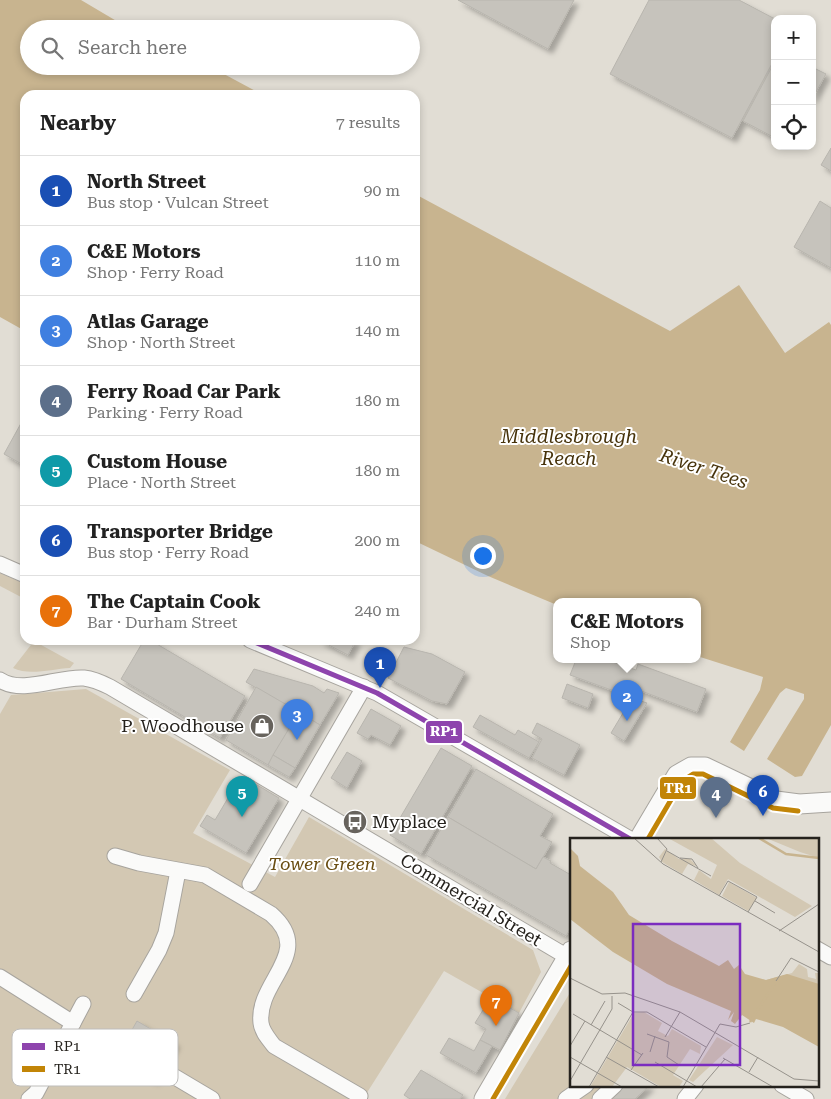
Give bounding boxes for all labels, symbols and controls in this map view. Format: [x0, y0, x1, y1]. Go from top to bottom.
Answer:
map controls [771, 15, 816, 150]
button: + [771, 15, 816, 60]
search box [20, 20, 420, 75]
icon: search [38, 34, 66, 62]
text: Search here [78, 36, 187, 59]
button: − [771, 60, 816, 105]
button: locate [771, 105, 816, 150]
text: Nearby [40, 111, 116, 135]
text: 7 results [336, 113, 400, 132]
text: North Street [87, 170, 206, 193]
text: 1 [52, 181, 60, 200]
text: 90 m [363, 181, 400, 200]
text: Bus stop · Vulcan Street [87, 193, 269, 212]
text: C&E Motors [87, 240, 201, 263]
text: 2 [52, 251, 60, 270]
text: 110 m [354, 251, 400, 270]
text: Shop · Ferry Road [87, 263, 224, 282]
text: Atlas Garage [87, 310, 209, 333]
text: 3 [52, 321, 60, 340]
text: 140 m [354, 321, 400, 340]
text: Shop · North Street [87, 333, 235, 352]
text: Ferry Road Car Park [87, 380, 281, 403]
text: 4 [52, 391, 60, 410]
text: 180 m [354, 391, 400, 410]
text: Parking · Ferry Road [87, 403, 243, 422]
water label: Middlesbrough Reach [500, 425, 637, 470]
water label: River Tees [656, 443, 751, 494]
text: Custom House [87, 450, 227, 473]
text: 5 [52, 461, 60, 480]
text: 180 m [354, 461, 400, 480]
text: Place · North Street [87, 473, 236, 492]
text: Transporter Bridge [87, 520, 273, 543]
text: 6 [52, 531, 60, 550]
text: 200 m [354, 531, 400, 550]
text: Bus stop · Ferry Road [87, 543, 249, 562]
your location [470, 543, 496, 569]
text: The Captain Cook [87, 590, 261, 613]
popup [553, 598, 701, 663]
text: 7 [52, 601, 60, 620]
text: 240 m [354, 601, 400, 620]
text: C&E Motors [570, 610, 684, 633]
text: Bar · Durham Street [87, 613, 237, 632]
text: Shop [570, 633, 611, 652]
pin: 1 [364, 647, 396, 688]
pin: 2 [611, 680, 643, 721]
pin: 3 [281, 699, 313, 740]
shop icon: P. Woodhouse [249, 713, 275, 739]
place label: P. Woodhouse [121, 715, 244, 736]
line badge: RP1 [425, 720, 463, 744]
text: RP1 [430, 723, 458, 739]
pin: 6 [747, 775, 779, 816]
pin: 5 [226, 776, 258, 817]
line badge: TR1 [659, 776, 697, 800]
pin: 4 [700, 777, 732, 818]
text: TR1 [664, 780, 692, 796]
bus stop icon: Myplace [342, 809, 368, 835]
place label: Myplace [372, 811, 447, 832]
inset map [570, 838, 818, 1086]
street label: Commercial Street [397, 849, 546, 950]
park label: Tower Green [268, 853, 376, 874]
pin: 7 [480, 985, 512, 1026]
legend [12, 1029, 178, 1086]
text: RP1 [54, 1038, 81, 1054]
text: TR1 [54, 1061, 81, 1077]

